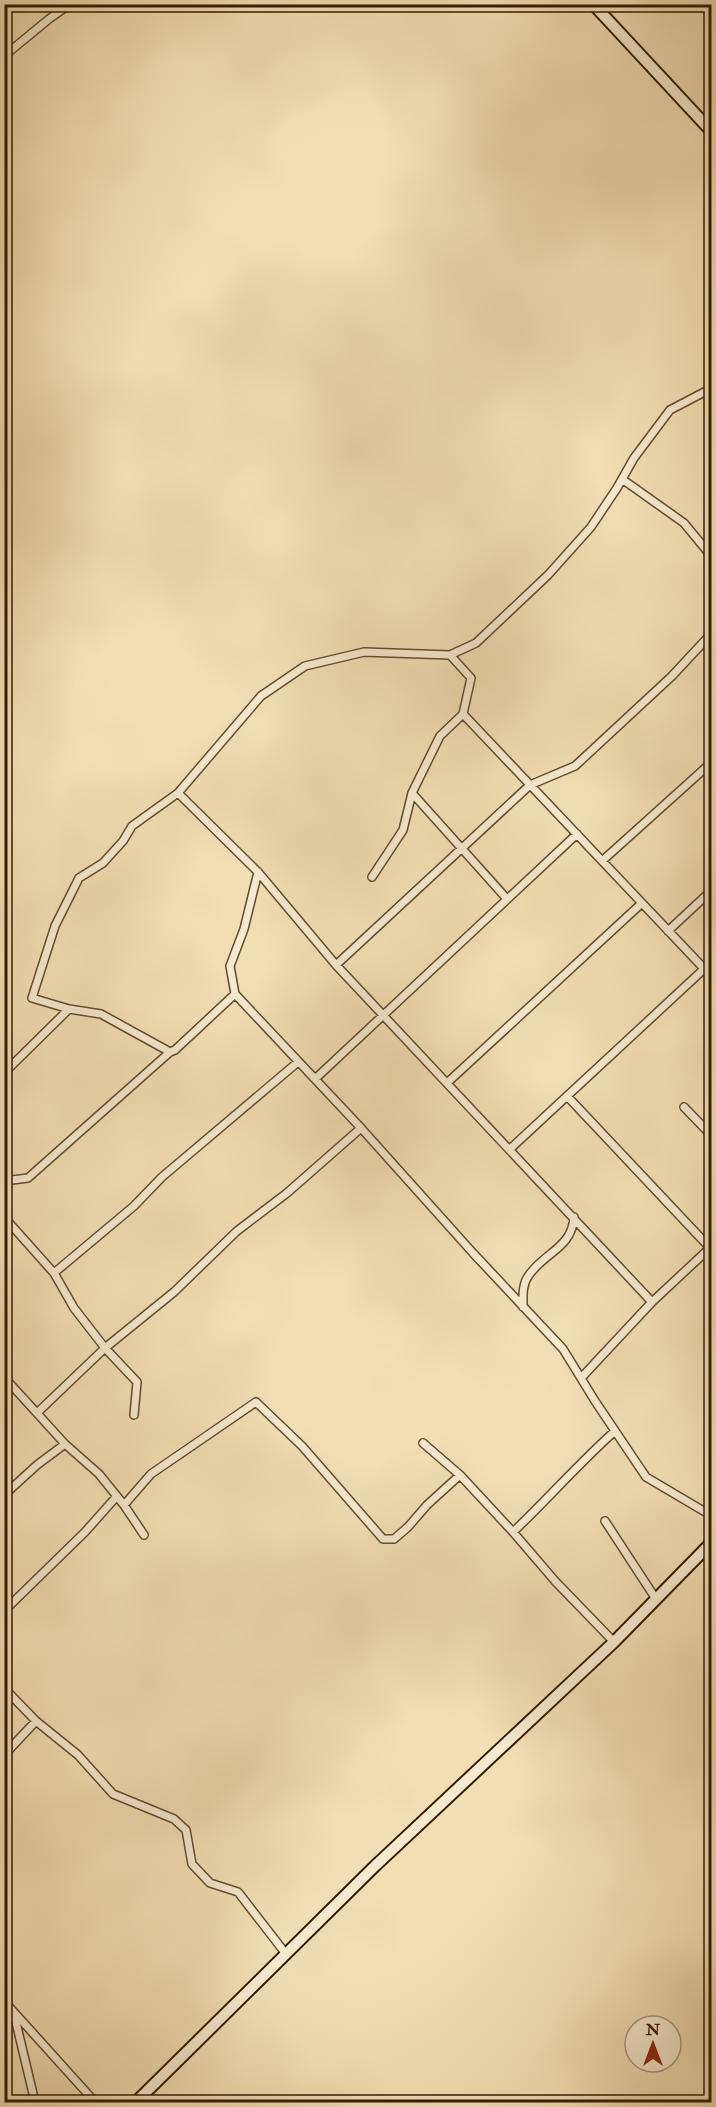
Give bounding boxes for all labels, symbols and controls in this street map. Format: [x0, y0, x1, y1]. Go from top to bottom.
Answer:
north arrow [623, 2014, 683, 2074]
text: N [645, 2020, 661, 2040]

